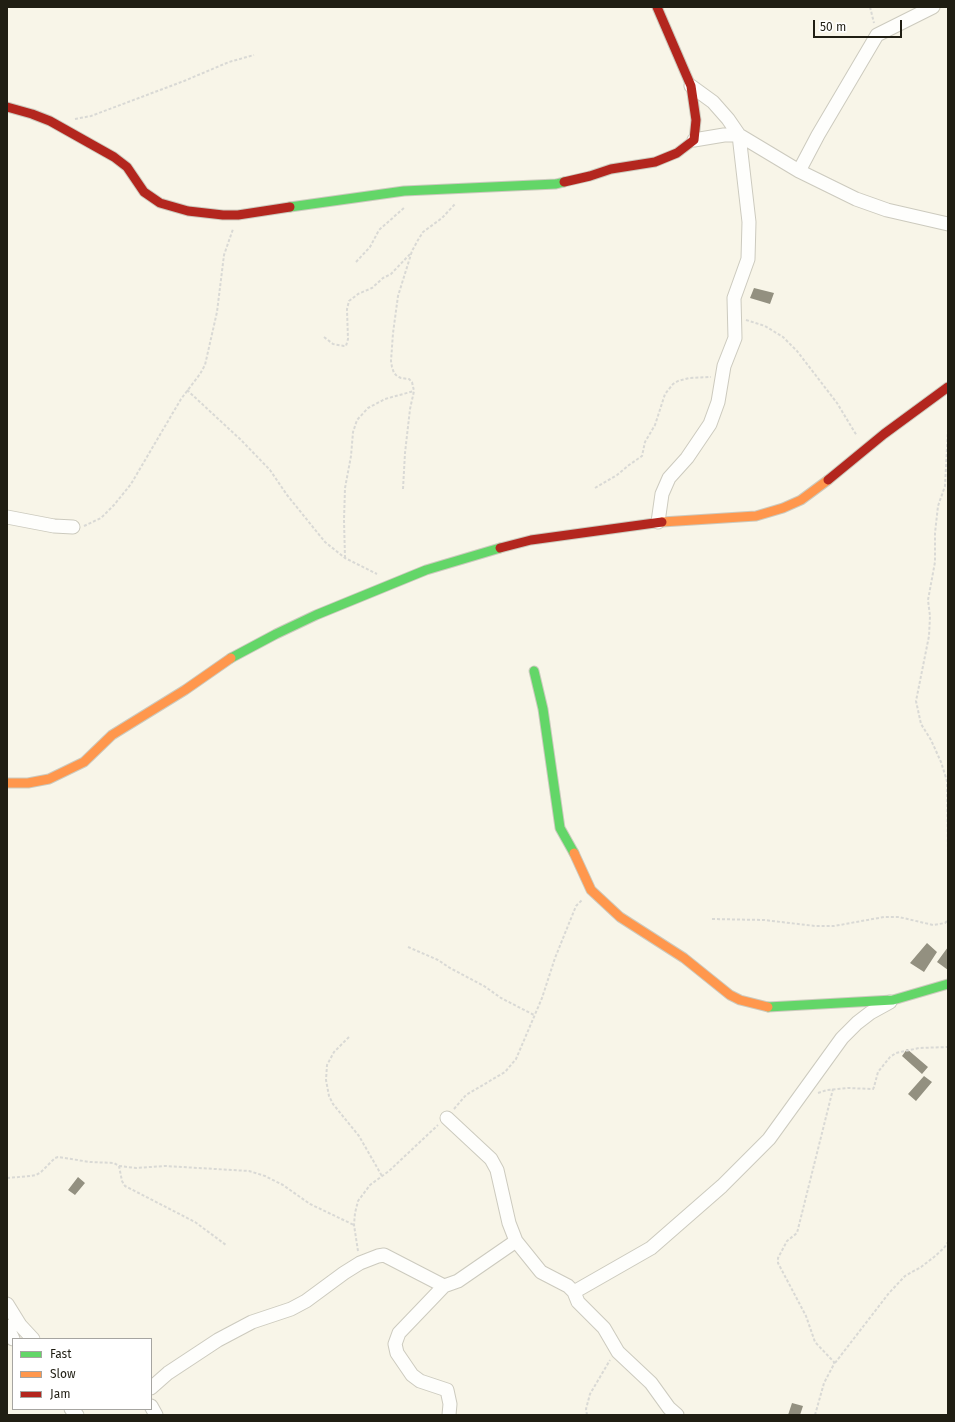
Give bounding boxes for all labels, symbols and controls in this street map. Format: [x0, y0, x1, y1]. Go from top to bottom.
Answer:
scale bar [815, 12, 904, 38]
text: 50 m [820, 20, 846, 34]
legend [12, 1338, 152, 1410]
text: Fast [50, 1347, 72, 1361]
text: Slow [50, 1367, 76, 1381]
text: Jam [50, 1387, 70, 1401]

